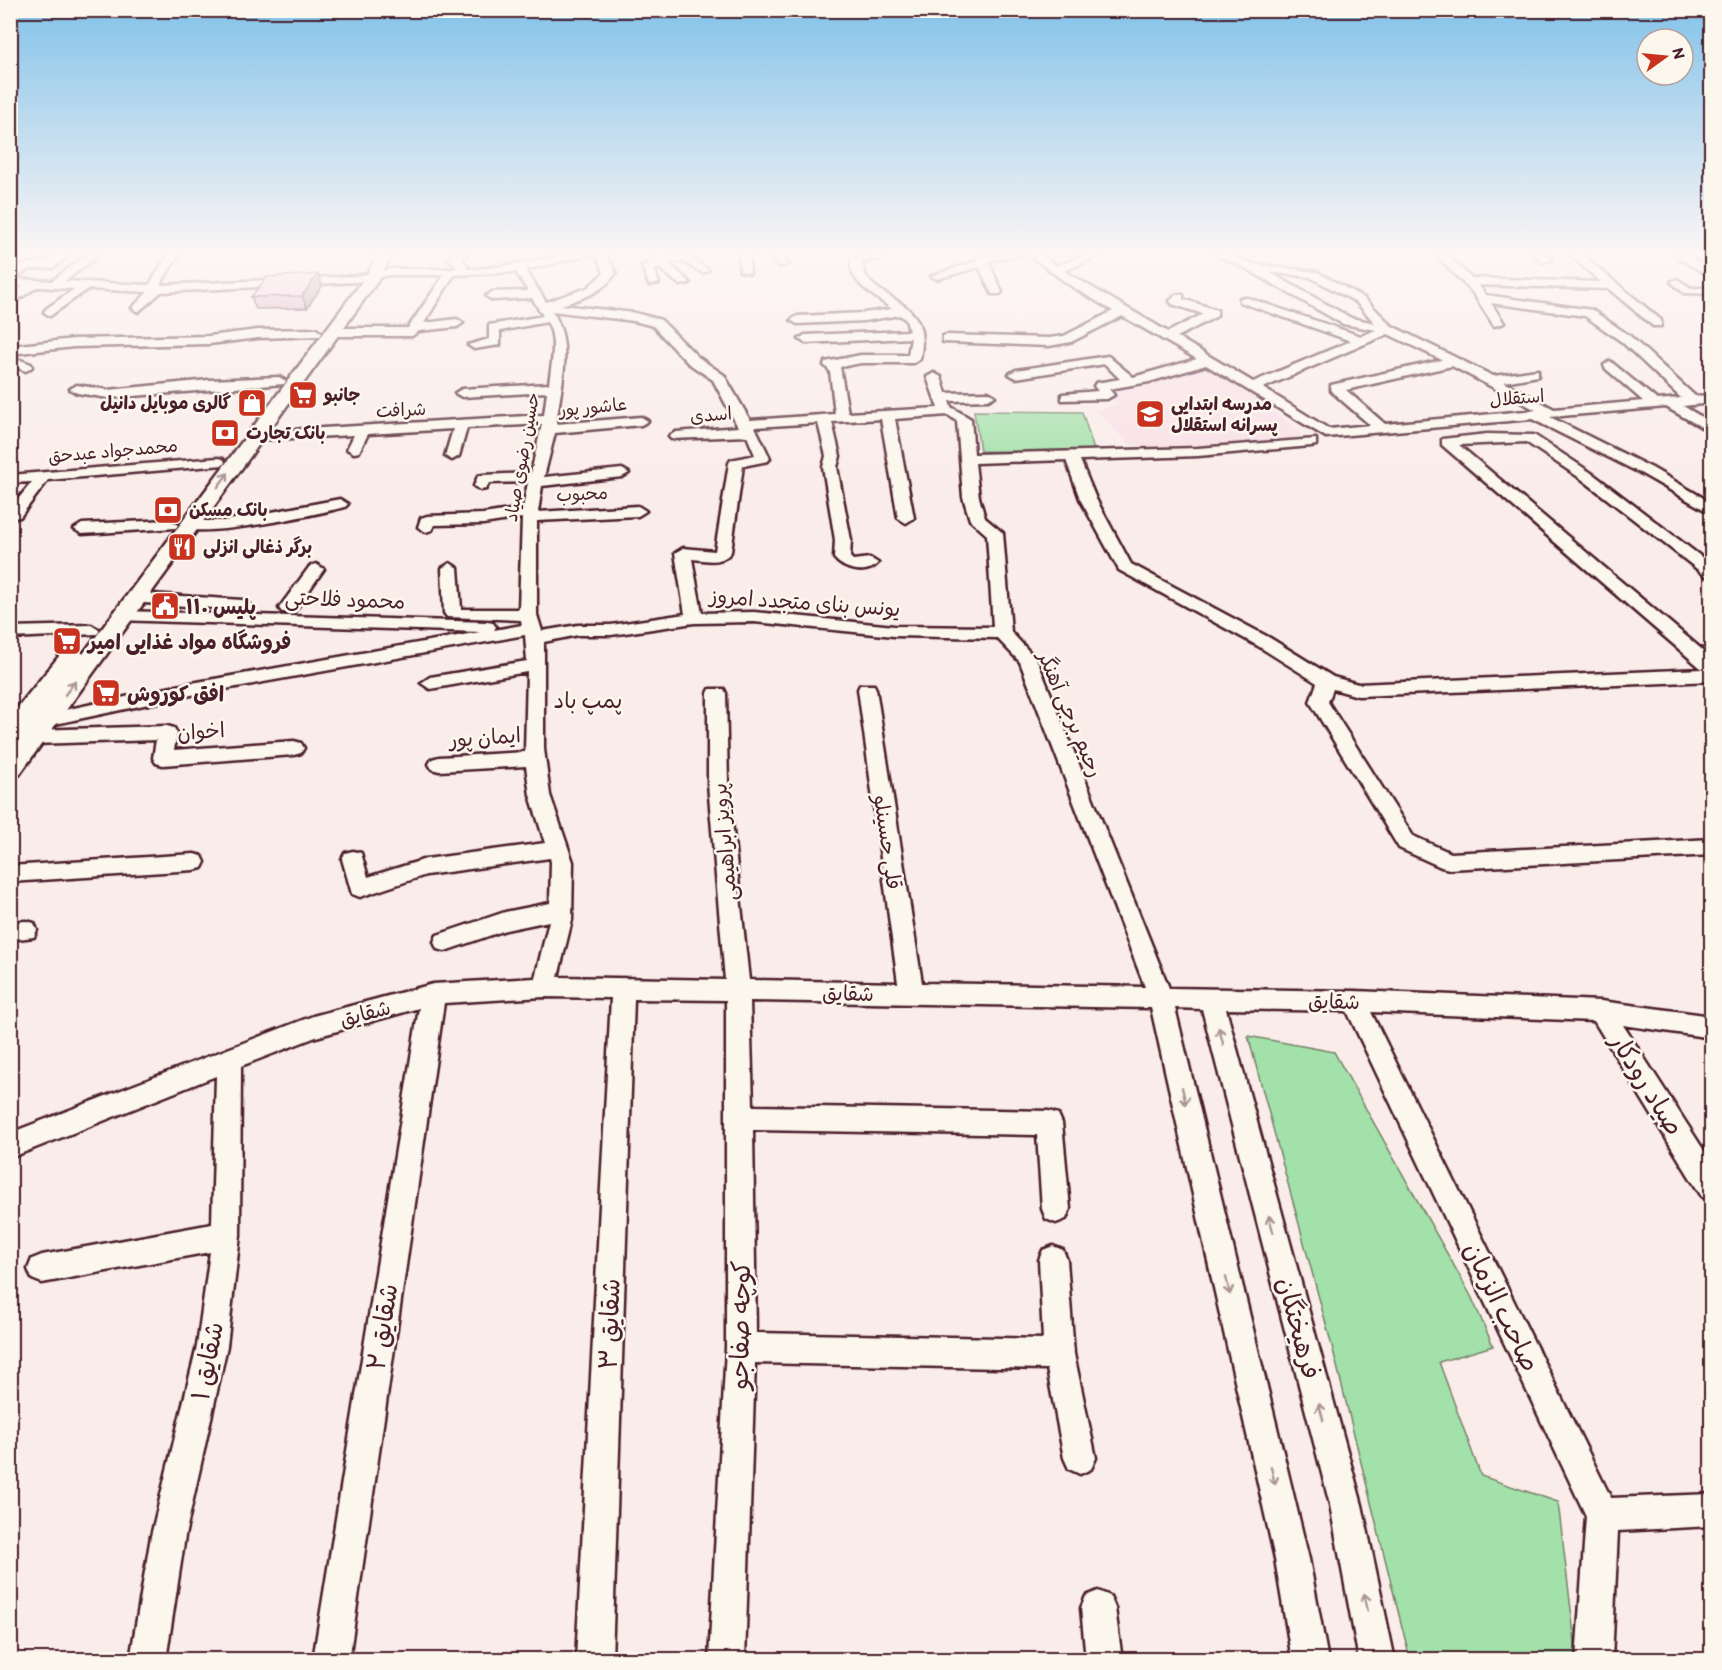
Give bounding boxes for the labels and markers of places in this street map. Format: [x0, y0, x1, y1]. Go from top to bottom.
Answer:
supermarket icon: جانبو [287, 379, 319, 411]
place label: جانبو [322, 384, 361, 406]
shop icon: گالری موبایل دانیل [236, 387, 268, 419]
place label: گالری موبایل دانیل [100, 392, 231, 414]
place label: مدرسه ابتدایی پسرانه استقلال [1171, 393, 1279, 437]
school or university icon: مدرسه ابتدایی پسرانه استقلال [1134, 398, 1166, 430]
bank icon: بانک تجارت [209, 417, 241, 449]
place label: بانک تجارت [246, 422, 326, 444]
bank icon: بانک مسکن [152, 494, 184, 526]
place label: بانک مسکن [189, 499, 268, 521]
restaurant icon: برگر ذغالی انزلی [166, 531, 198, 563]
place label: برگر ذغالی انزلی [203, 536, 312, 559]
public building icon: پلیس ۱۱۰ [149, 590, 181, 622]
place label: پلیس ۱۱۰ [186, 594, 256, 620]
supermarket icon: فروشگاه مواد غذایی امیر [51, 625, 83, 657]
place label: فروشگاه مواد غذایی امیر [86, 629, 291, 655]
supermarket icon: افق کوروش [90, 677, 122, 709]
place label: افق کوروش [127, 681, 224, 707]

